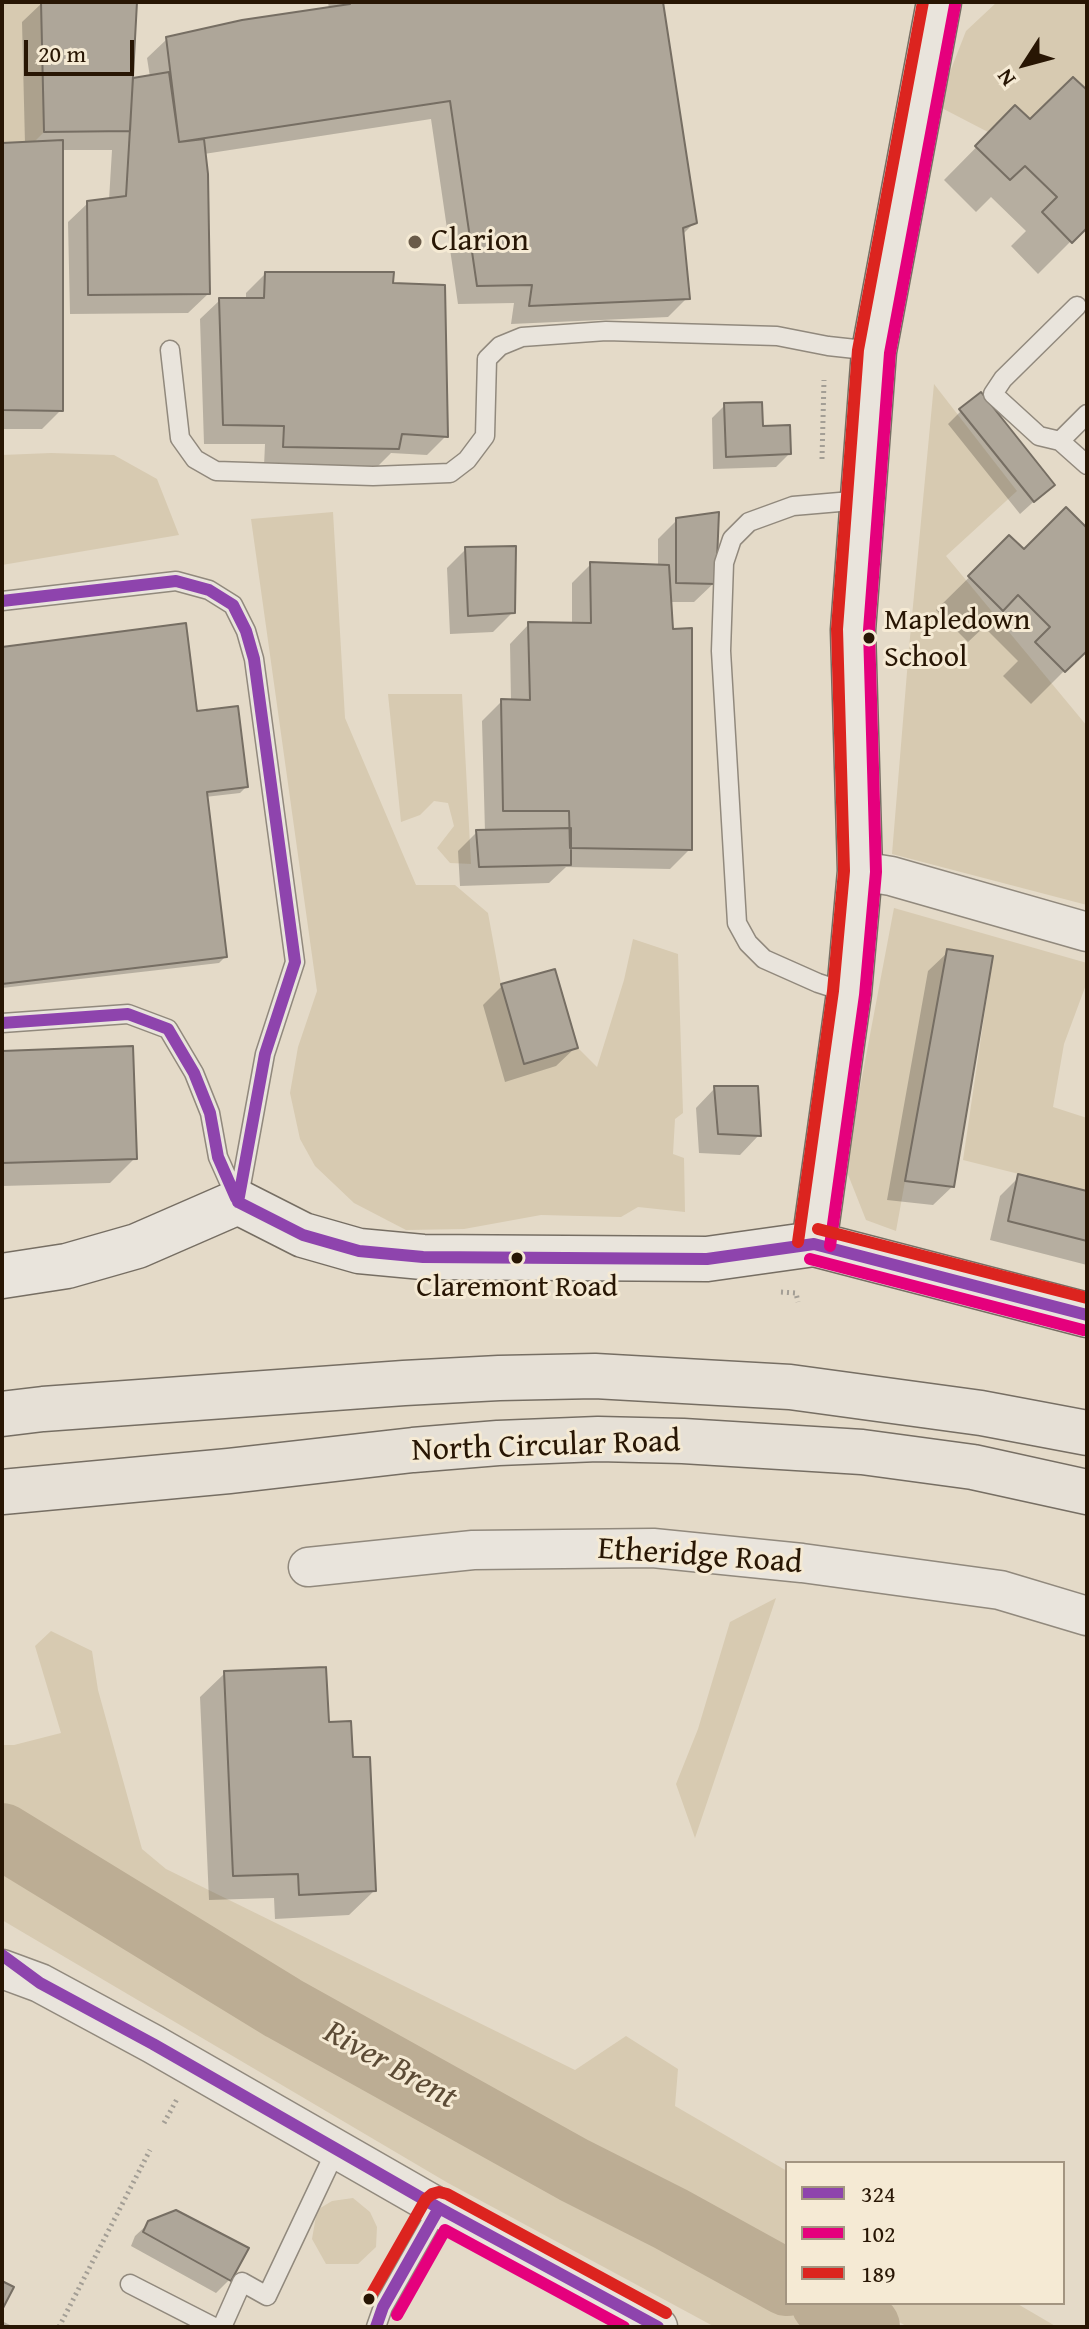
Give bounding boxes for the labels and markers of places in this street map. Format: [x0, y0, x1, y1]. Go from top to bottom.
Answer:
place label: Clarion [431, 223, 529, 261]
marker: Clarion [406, 233, 424, 251]
place label: Mapledown School [884, 603, 1030, 674]
marker: Mapledown School [861, 630, 877, 646]
marker: Claremont Road [509, 1250, 525, 1266]
place label: Claremont Road [416, 1270, 618, 1306]
unlabelled marker [361, 2291, 377, 2307]

